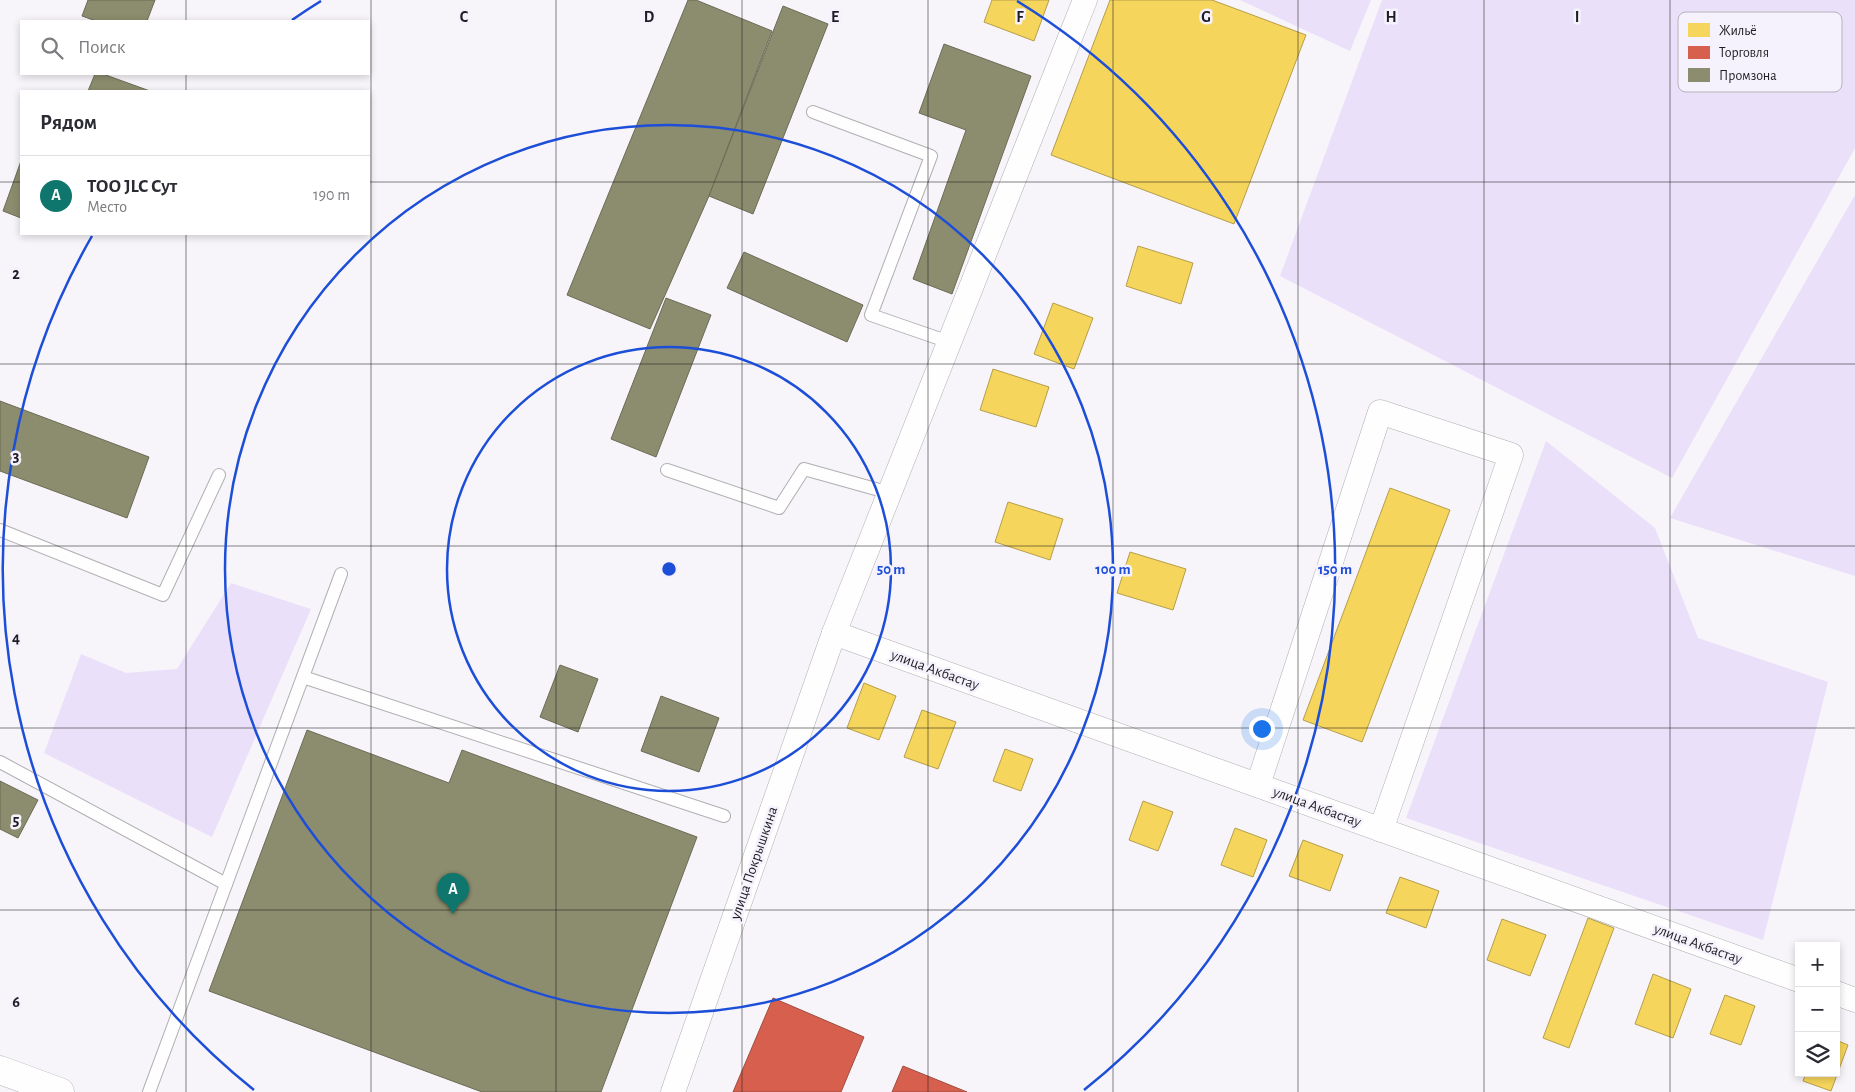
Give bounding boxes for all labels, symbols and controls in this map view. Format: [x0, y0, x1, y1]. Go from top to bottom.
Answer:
text: C [460, 9, 469, 25]
text: D [644, 9, 655, 25]
text: E [831, 9, 839, 25]
text: F [1016, 9, 1024, 25]
text: G [1201, 9, 1211, 25]
text: H [1385, 9, 1397, 25]
text: I [1575, 9, 1579, 25]
legend [1678, 12, 1842, 92]
search box [20, 20, 370, 75]
text: Жильё [1719, 24, 1757, 38]
icon: search [38, 34, 66, 62]
text: Поиск [78, 38, 125, 57]
text: Торговля [1719, 46, 1769, 60]
text: Промзона [1719, 69, 1777, 83]
text: Рядом [40, 112, 97, 133]
text: ТОО JLC Сут [87, 177, 177, 196]
text: A [51, 187, 61, 203]
text: 190 m [313, 187, 350, 203]
text: Место [87, 199, 127, 215]
text: 2 [12, 266, 20, 282]
text: 3 [13, 448, 20, 464]
centre of rings [660, 560, 678, 578]
text: 50 m [877, 562, 905, 577]
text: 100 m [1095, 562, 1131, 577]
text: 150 m [1318, 562, 1352, 577]
text: 4 [12, 630, 20, 646]
street label: улица Акбастау [888, 647, 982, 693]
your location [1249, 716, 1275, 742]
street label: улица Акбастау [1270, 784, 1364, 830]
street label: улица Покрышкина [727, 804, 780, 922]
text: 5 [13, 812, 20, 828]
pin: A [437, 873, 469, 914]
street label: улица Акбастау [1651, 921, 1745, 967]
map controls [1795, 942, 1840, 1077]
button: + [1795, 942, 1840, 987]
button: − [1795, 987, 1840, 1032]
text: 6 [12, 994, 20, 1010]
button: layers [1795, 1032, 1840, 1077]

